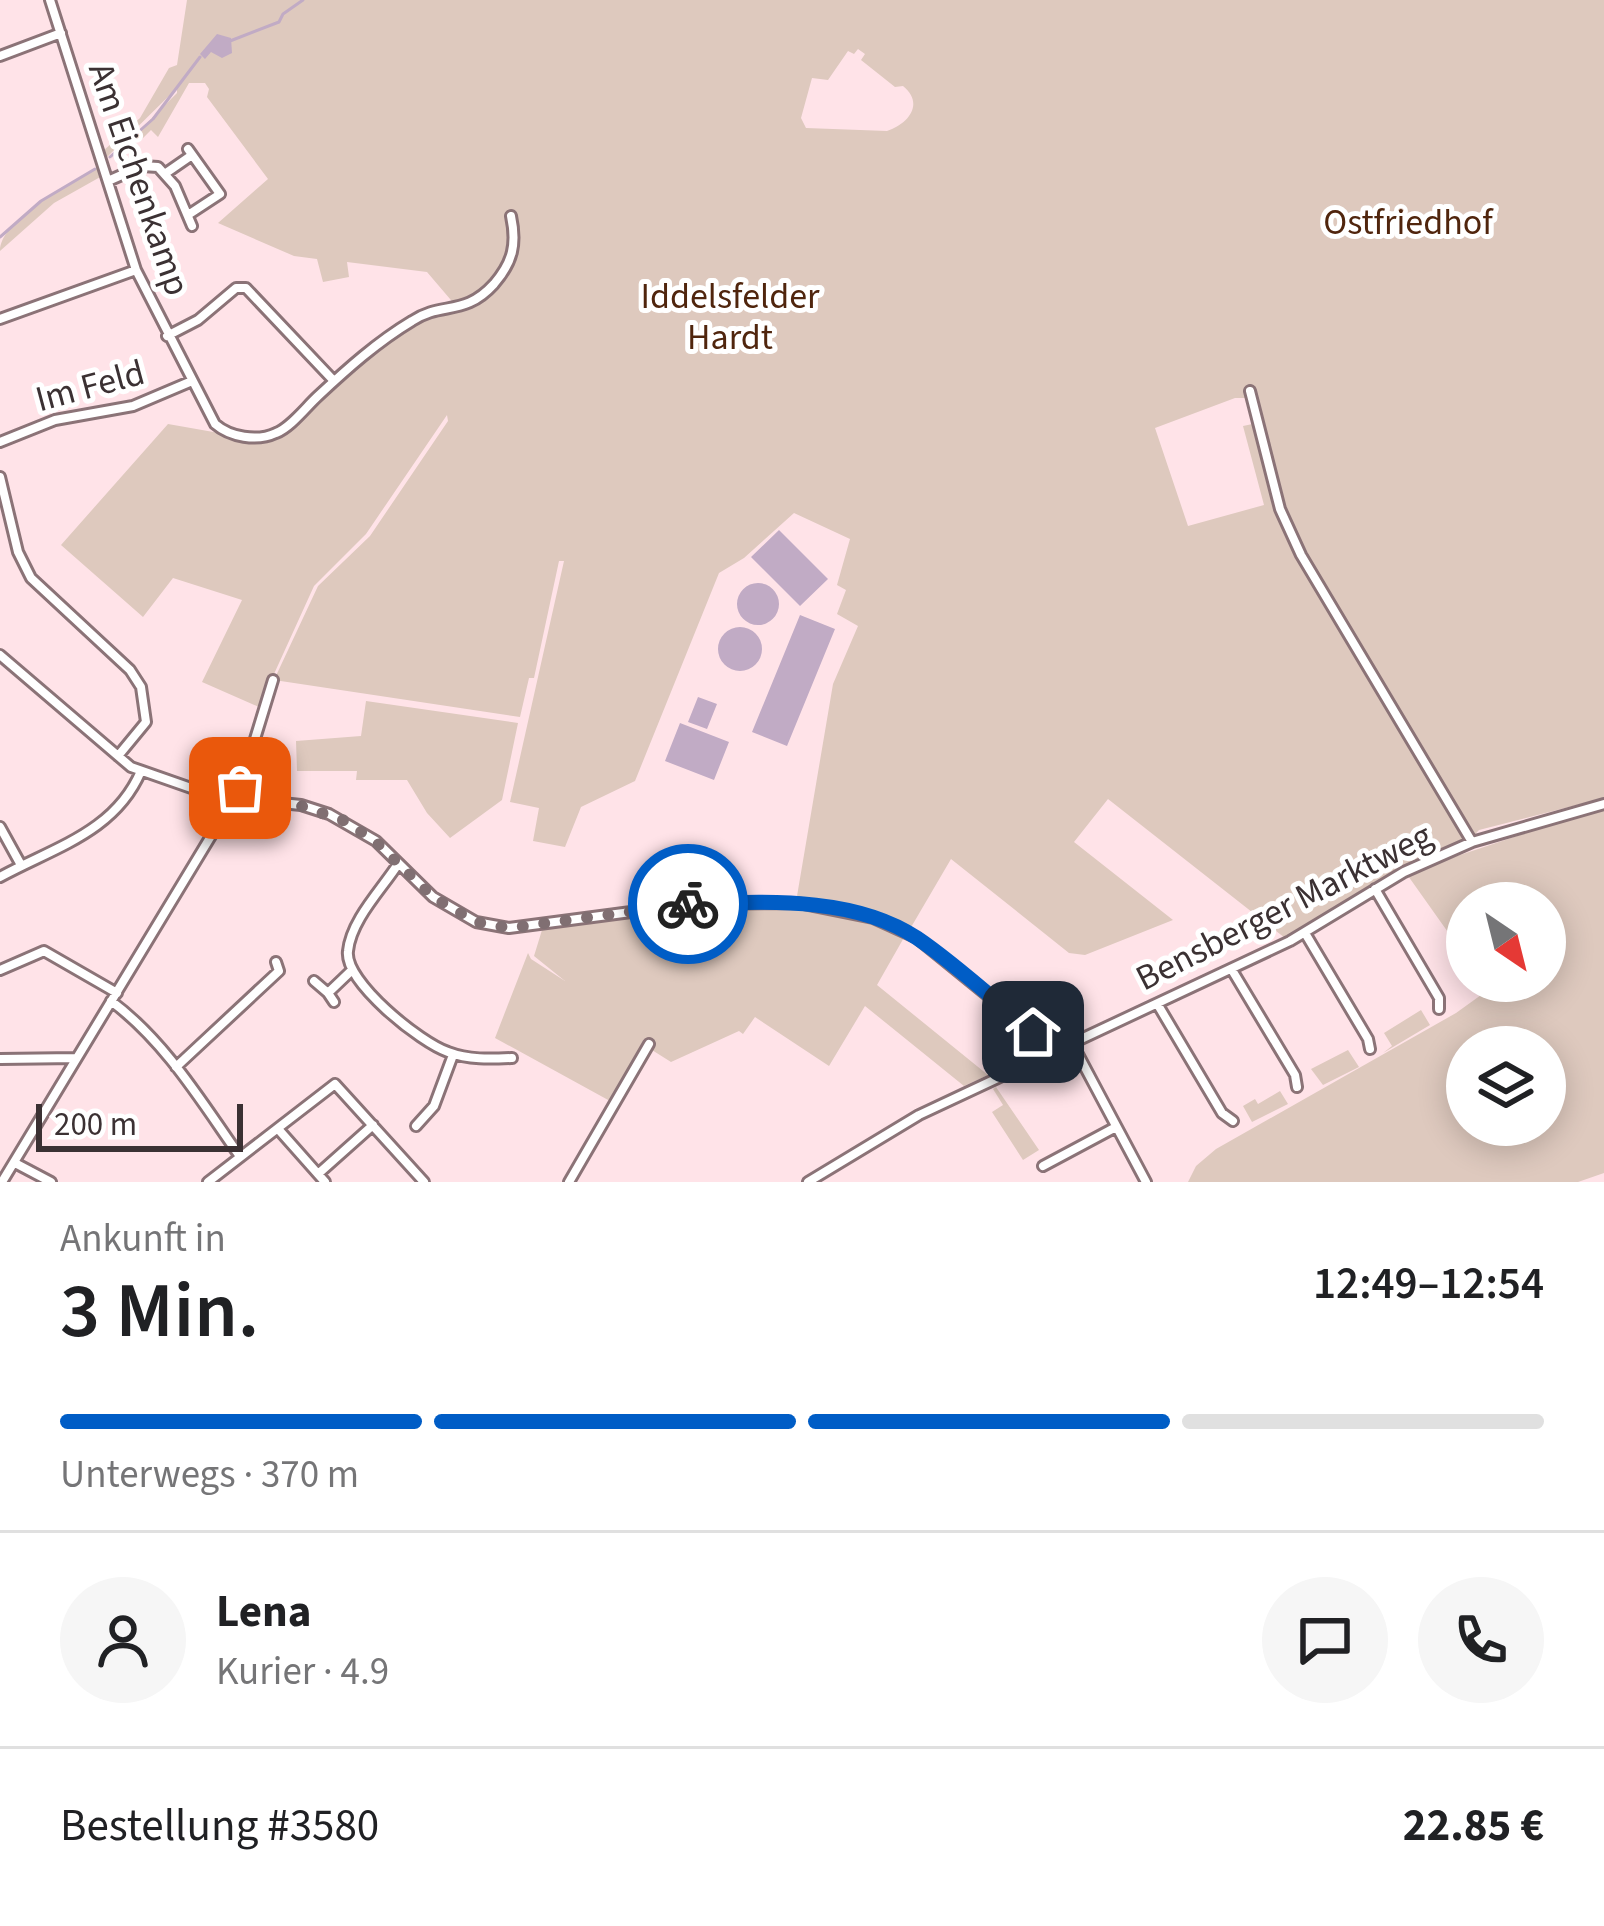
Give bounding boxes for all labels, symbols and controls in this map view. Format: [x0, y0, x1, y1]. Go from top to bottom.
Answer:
street label: Am Eichenkamp [75, 56, 203, 302]
park label: Ostfriedhof [1323, 197, 1494, 248]
park label: Iddelsfelder Hardt [640, 271, 820, 363]
street label: Im Feld [30, 347, 150, 425]
pin [189, 737, 291, 839]
icon: bag [207, 755, 273, 821]
street label: Bensberger Marktweg [1127, 810, 1441, 1004]
courier [628, 844, 748, 964]
icon: bike [655, 871, 721, 937]
north arrow [1446, 882, 1566, 1002]
map controls [1446, 882, 1566, 1146]
pin [982, 981, 1084, 1083]
icon: home [1000, 999, 1066, 1065]
button: layers [1446, 1026, 1566, 1146]
scale bar [36, 1098, 243, 1151]
text: 200 m [54, 1101, 137, 1148]
text: Ankunft in [60, 1211, 226, 1267]
text: 12:49–12:54 [1313, 1252, 1544, 1316]
text: 3 Min. [60, 1256, 259, 1367]
text: Unterwegs · 370 m [60, 1447, 359, 1503]
button: person [60, 1577, 186, 1703]
button: chat [1262, 1577, 1388, 1703]
button: phone [1418, 1577, 1544, 1703]
text: Lena [216, 1580, 311, 1644]
text: Kurier · 4.9 [216, 1644, 389, 1700]
text: Bestellung #3580 [60, 1794, 379, 1858]
text: 22.85 € [1403, 1794, 1544, 1858]

